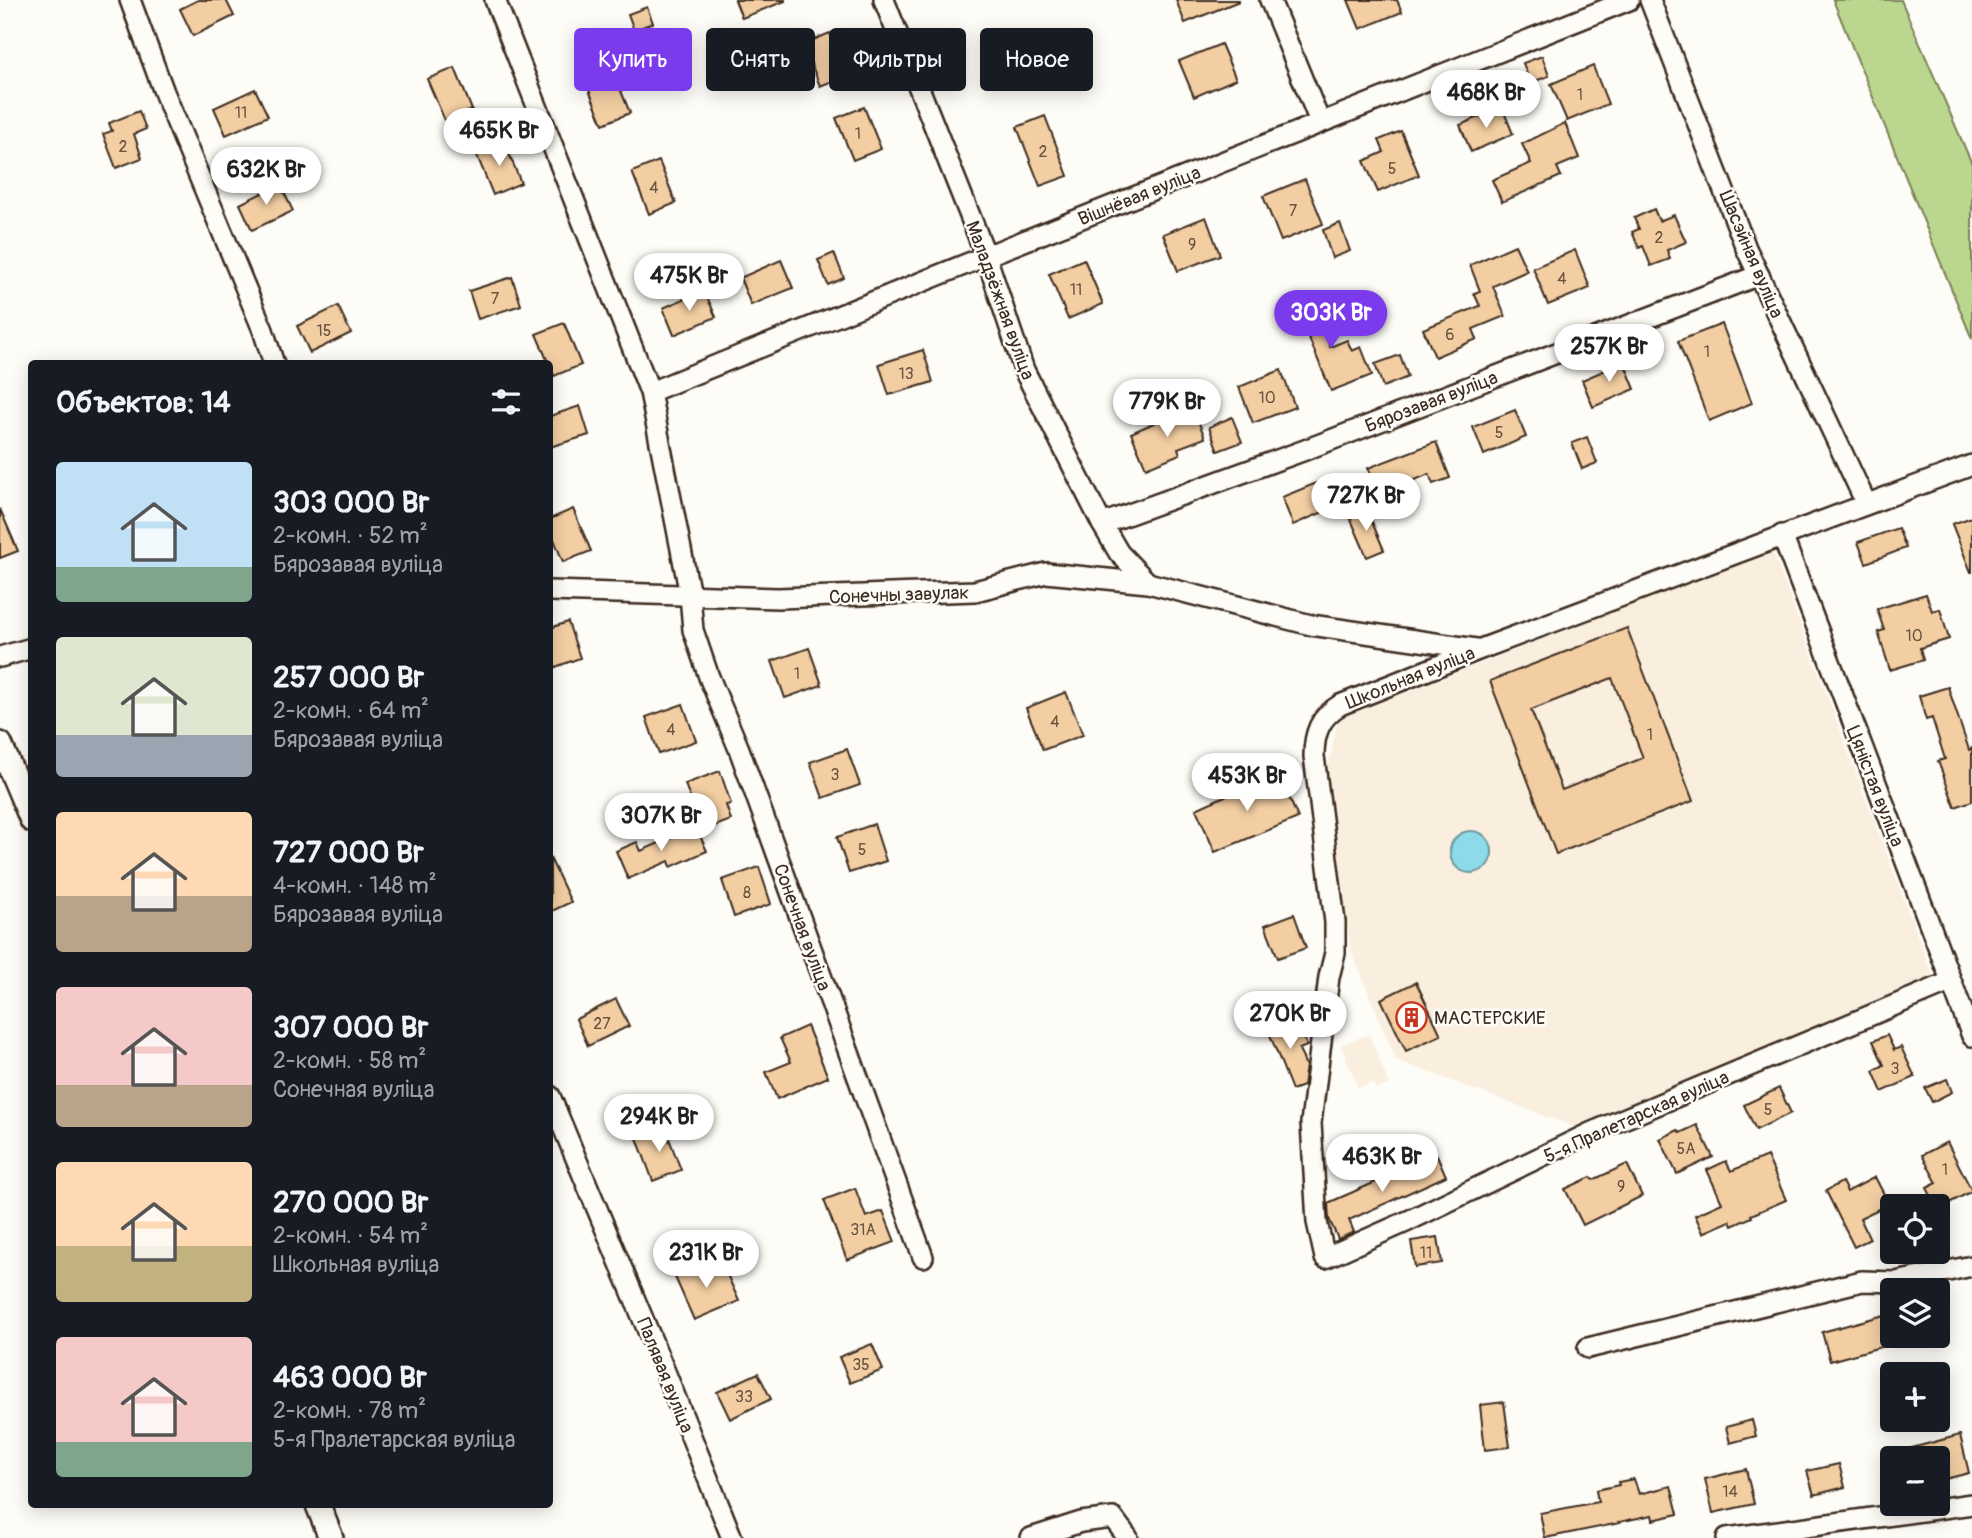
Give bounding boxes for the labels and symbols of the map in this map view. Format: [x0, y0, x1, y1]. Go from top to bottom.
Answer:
pin: 468K Br [1421, 71, 1551, 130]
house number: 1 [1577, 85, 1583, 105]
house number: 11 [235, 103, 247, 123]
pin: 465K Br [434, 108, 564, 168]
house number: 1 [855, 124, 861, 144]
house number: 2 [119, 137, 128, 157]
house number: 2 [1039, 142, 1048, 162]
pin: 632K Br [201, 148, 331, 207]
house number: 5 [1388, 159, 1396, 179]
street label: Вішнёвая вуліца [1075, 160, 1204, 231]
house number: 4 [649, 178, 659, 198]
street label: Шасэйная вуліца [1713, 187, 1789, 322]
house number: 7 [1289, 201, 1298, 221]
street label: Маладзёжная вуліца [960, 218, 1040, 383]
house number: 2 [1655, 228, 1664, 248]
house number: 9 [1188, 235, 1196, 255]
pin: 475K Br [624, 254, 754, 313]
house number: 4 [1557, 269, 1567, 289]
house number: 11 [1070, 280, 1082, 300]
house number: 7 [491, 289, 500, 309]
pin: 303K Br [1266, 290, 1396, 350]
house number: 15 [317, 321, 331, 341]
pin: 257K Br [1544, 324, 1674, 384]
house number: 6 [1445, 325, 1455, 345]
house number: 1 [1704, 342, 1710, 362]
house number: 13 [898, 364, 914, 384]
street label: Бярозавая вуліца [1362, 366, 1501, 438]
pin: 779K Br [1102, 380, 1232, 439]
house number: 10 [1258, 388, 1276, 408]
house number: 5 [1495, 423, 1503, 443]
pin: 727K Br [1301, 474, 1431, 533]
street label: Сонечны завулак [829, 581, 970, 609]
house number: 10 [1905, 626, 1923, 646]
street label: Школьная вуліца [1342, 641, 1479, 715]
house number: 1 [794, 664, 800, 684]
house number: 4 [1050, 712, 1060, 732]
house number: 4 [666, 720, 676, 740]
street label: Цяністая вуліца [1841, 723, 1909, 850]
house number: 1 [1647, 725, 1653, 745]
pin: 453K Br [1182, 754, 1312, 813]
house number: 3 [831, 765, 840, 785]
pin: 307K Br [596, 794, 726, 853]
house number: 5 [858, 840, 866, 860]
street label: Сонечная вуліца [768, 861, 836, 994]
house number: 8 [743, 883, 751, 903]
pin: 270K Br [1225, 992, 1355, 1051]
building icon: МАСТЕРСКИЕ [1394, 1000, 1428, 1034]
place label: МАСТЕРСКИЕ [1434, 1006, 1546, 1030]
house number: 27 [593, 1014, 611, 1034]
house number: 3 [1891, 1059, 1900, 1079]
street label: 5-я Пралетарская вуліца [1540, 1065, 1733, 1169]
pin: 294K Br [594, 1094, 724, 1154]
house number: 5 [1764, 1100, 1772, 1120]
pin: 463K Br [1317, 1134, 1447, 1194]
house number: 5А [1676, 1139, 1696, 1159]
house number: 1 [1942, 1160, 1948, 1180]
house number: 9 [1617, 1177, 1625, 1197]
house number: 31А [850, 1220, 876, 1240]
pin: 231K Br [641, 1230, 771, 1290]
house number: 11 [1420, 1243, 1432, 1263]
street label: Палявая вуліца [631, 1314, 699, 1437]
house number: 35 [852, 1355, 870, 1375]
house number: 33 [735, 1387, 753, 1407]
house number: 14 [1722, 1482, 1738, 1502]

